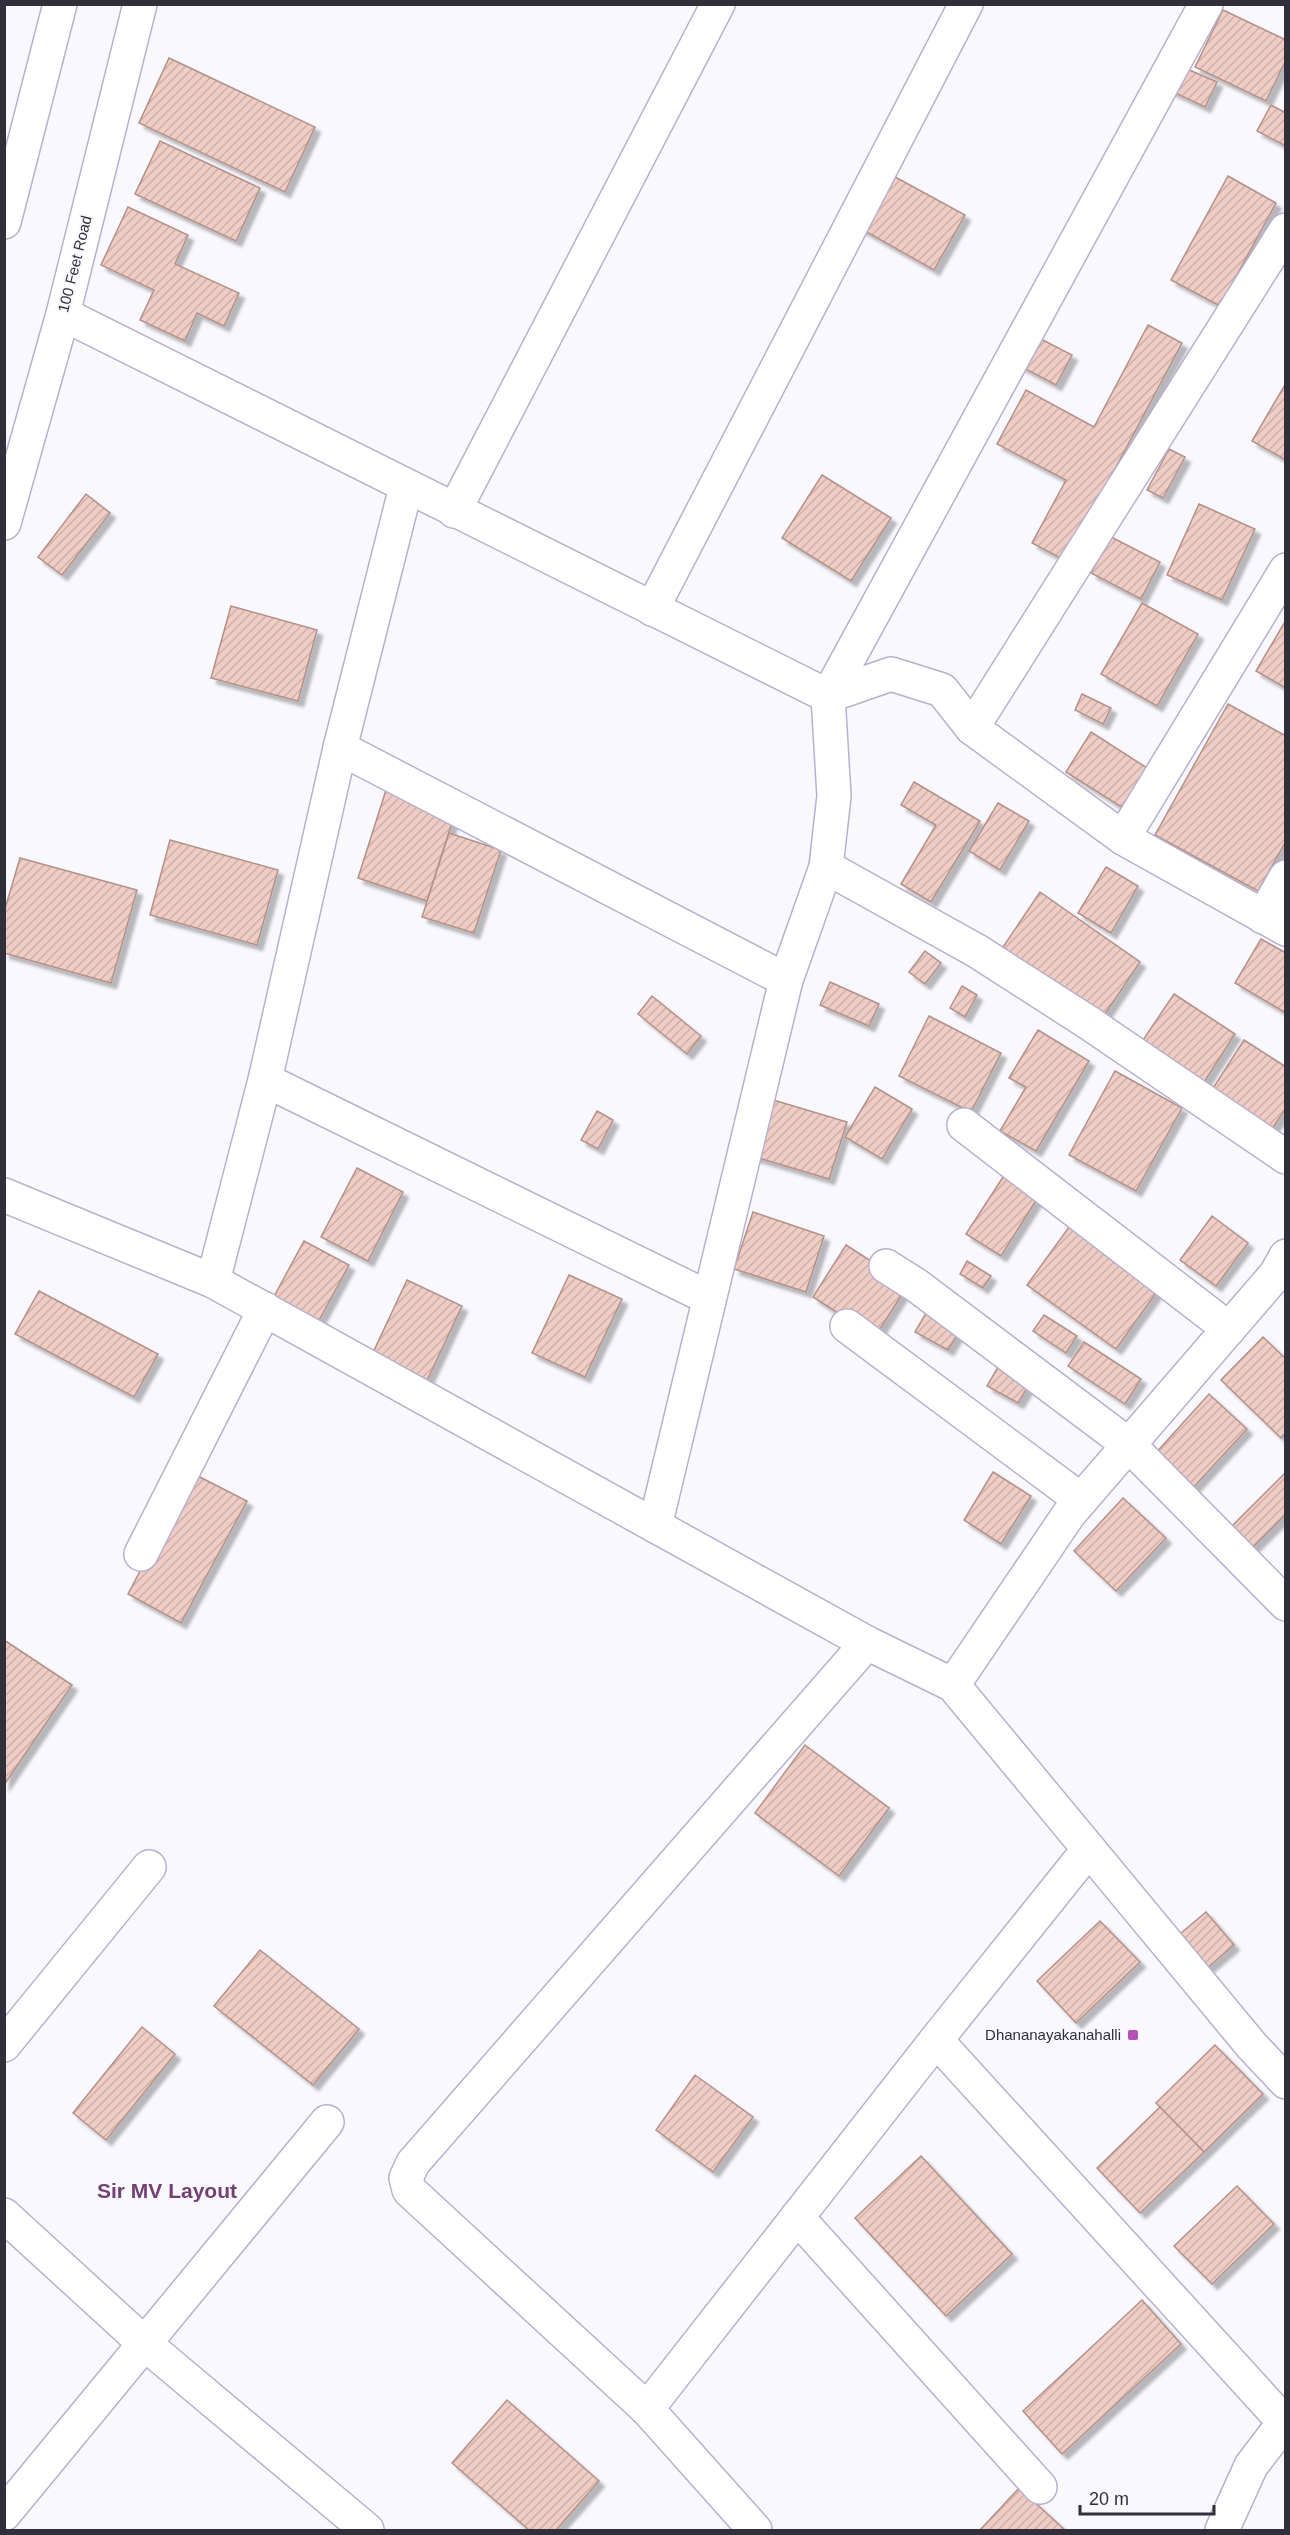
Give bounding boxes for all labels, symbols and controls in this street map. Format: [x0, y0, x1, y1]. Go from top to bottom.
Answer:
street label: 100 Feet Road [54, 214, 95, 314]
place label: Dhananayakanahalli [985, 2026, 1121, 2043]
marker: Dhananayakanahalli [1126, 2028, 1140, 2042]
district label: Sir MV Layout [97, 2179, 237, 2202]
scale bar [1080, 2478, 1214, 2516]
text: 20 m [1089, 2489, 1129, 2509]

